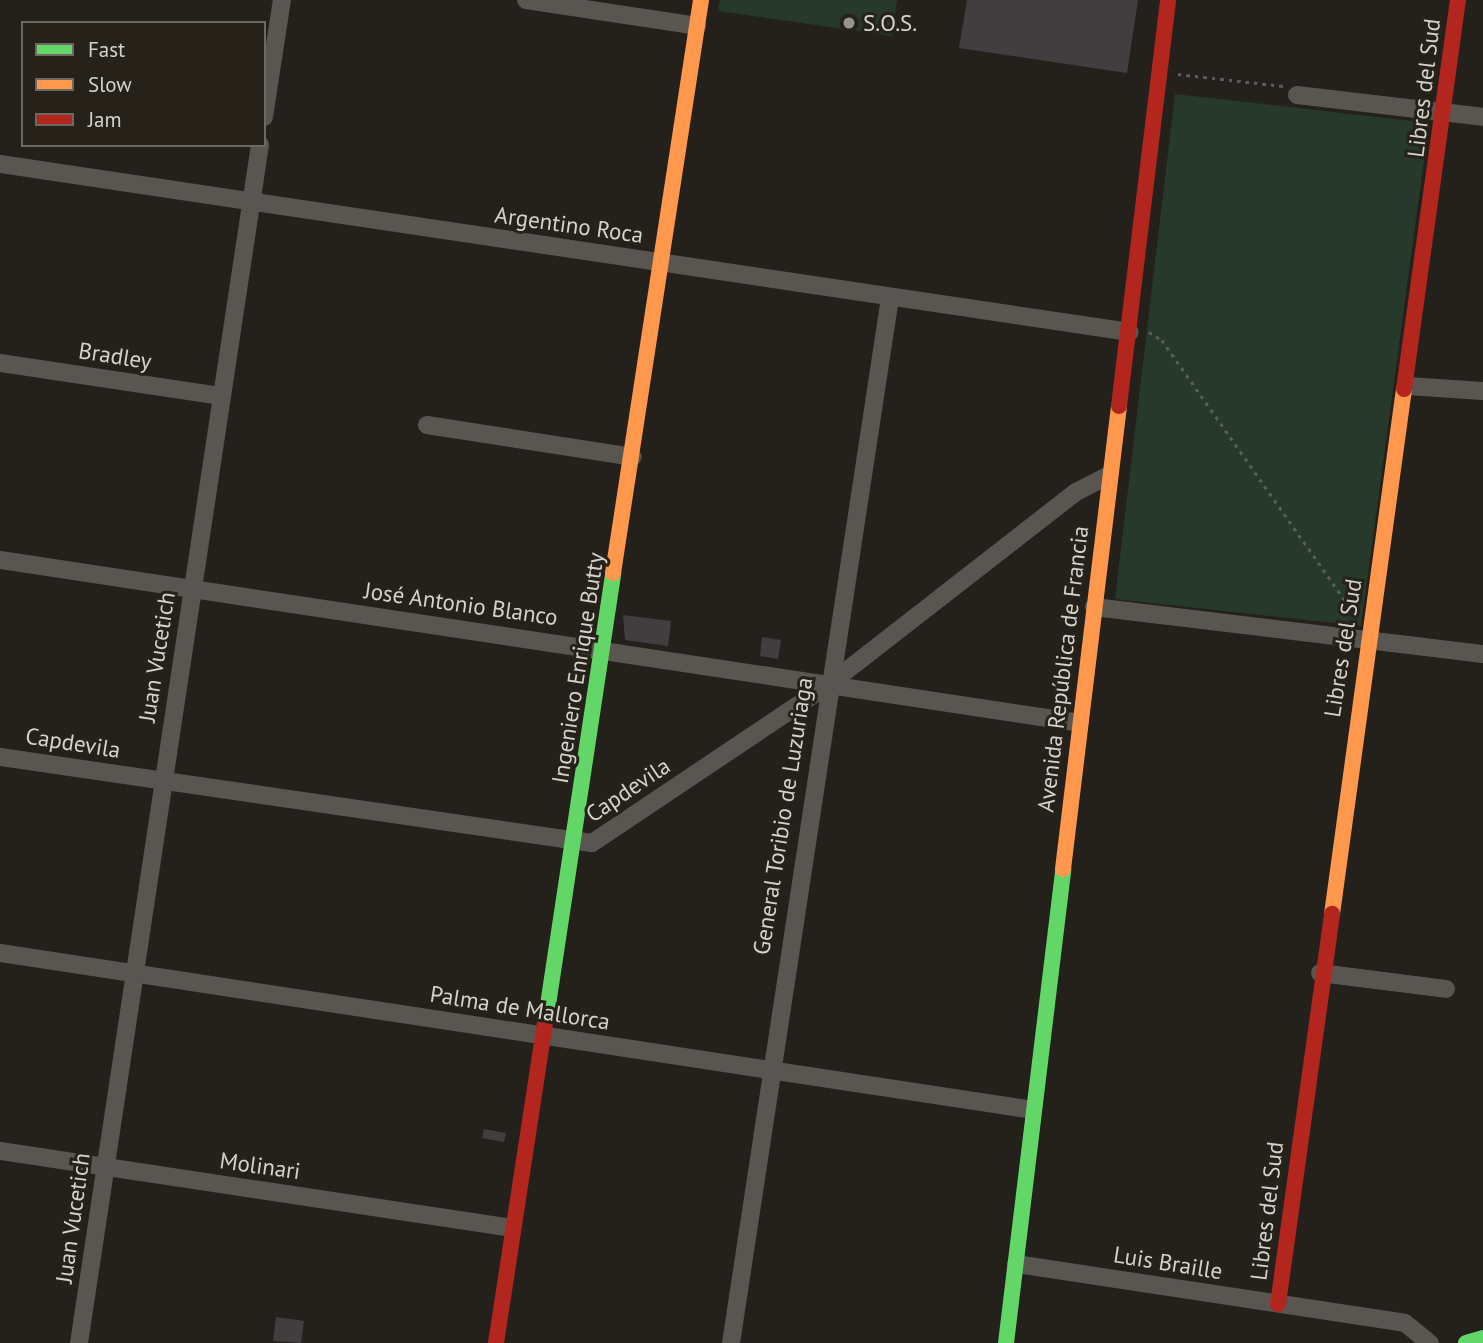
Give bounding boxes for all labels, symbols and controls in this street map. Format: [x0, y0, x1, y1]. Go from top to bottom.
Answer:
place label: S.O.S. [863, 9, 917, 37]
marker: S.O.S. [841, 15, 857, 31]
street label: Libres del Sud [1402, 17, 1446, 159]
legend [21, 21, 266, 147]
text: Fast [88, 36, 125, 63]
text: Slow [88, 71, 132, 98]
text: Jam [88, 106, 122, 133]
street label: Argentino Roca [493, 201, 645, 249]
street label: Bradley [76, 337, 154, 375]
street label: Avenida República de Francia [1032, 524, 1094, 814]
street label: Ingeniero Enrique Butty [546, 550, 610, 786]
street label: José Antonio Blanco [362, 577, 560, 631]
street label: Libres del Sud [1318, 577, 1368, 719]
street label: Juan Vucetich [133, 590, 181, 724]
street label: General Toribio de Luzuriaga [747, 675, 819, 957]
street label: Capdevila [24, 722, 122, 764]
street label: Capdevila [581, 752, 675, 828]
street label: Palma de Mallorca [428, 980, 612, 1036]
street label: Libres del Sud [1245, 1140, 1289, 1282]
street label: Molinari [218, 1147, 302, 1185]
street label: Juan Vucetich [50, 1151, 96, 1285]
street label: Luis Braille [1112, 1241, 1224, 1285]

